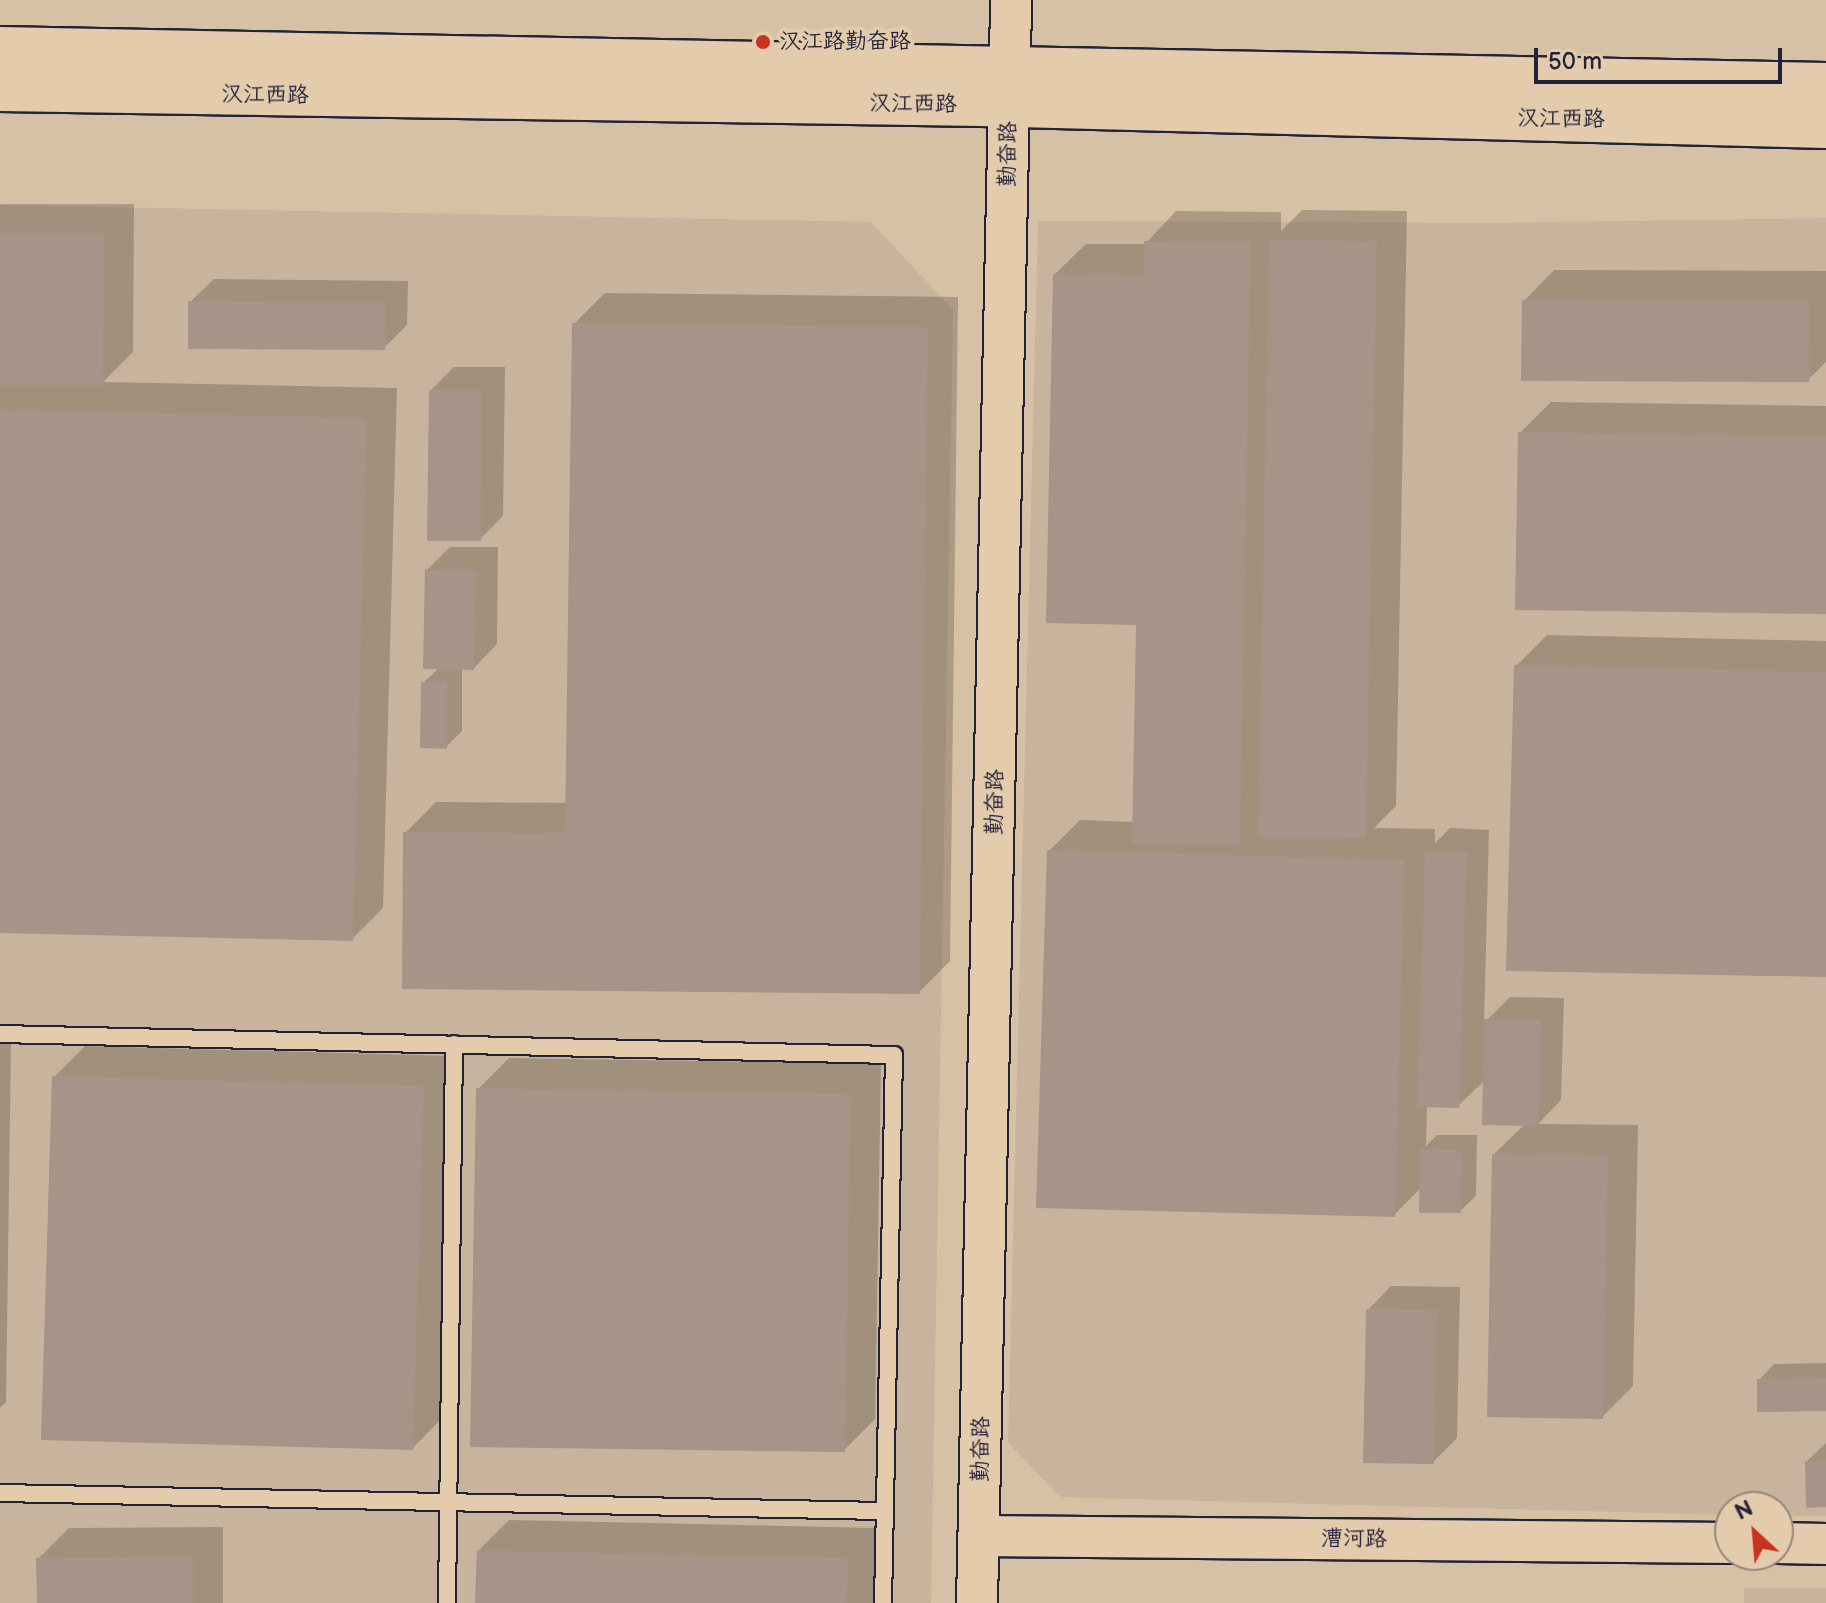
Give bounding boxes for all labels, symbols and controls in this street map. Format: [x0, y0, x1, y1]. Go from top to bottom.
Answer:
place label: 汉江路勤奋路 [779, 29, 911, 55]
scale bar [1538, 32, 1786, 82]
marker: 汉江路勤奋路 [754, 33, 772, 51]
text: 50 m [1548, 47, 1602, 76]
street label: 汉江西路 [221, 81, 309, 109]
street label: 汉江西路 [869, 90, 957, 118]
street label: 汉江西路 [1517, 105, 1605, 133]
street label: 勤奋路 [994, 121, 1022, 187]
street label: 勤奋路 [981, 769, 1009, 835]
street label: 勤奋路 [967, 1416, 995, 1482]
north arrow [1714, 1491, 1794, 1571]
text: N [1731, 1495, 1757, 1527]
street label: 漕河路 [1321, 1525, 1387, 1553]

